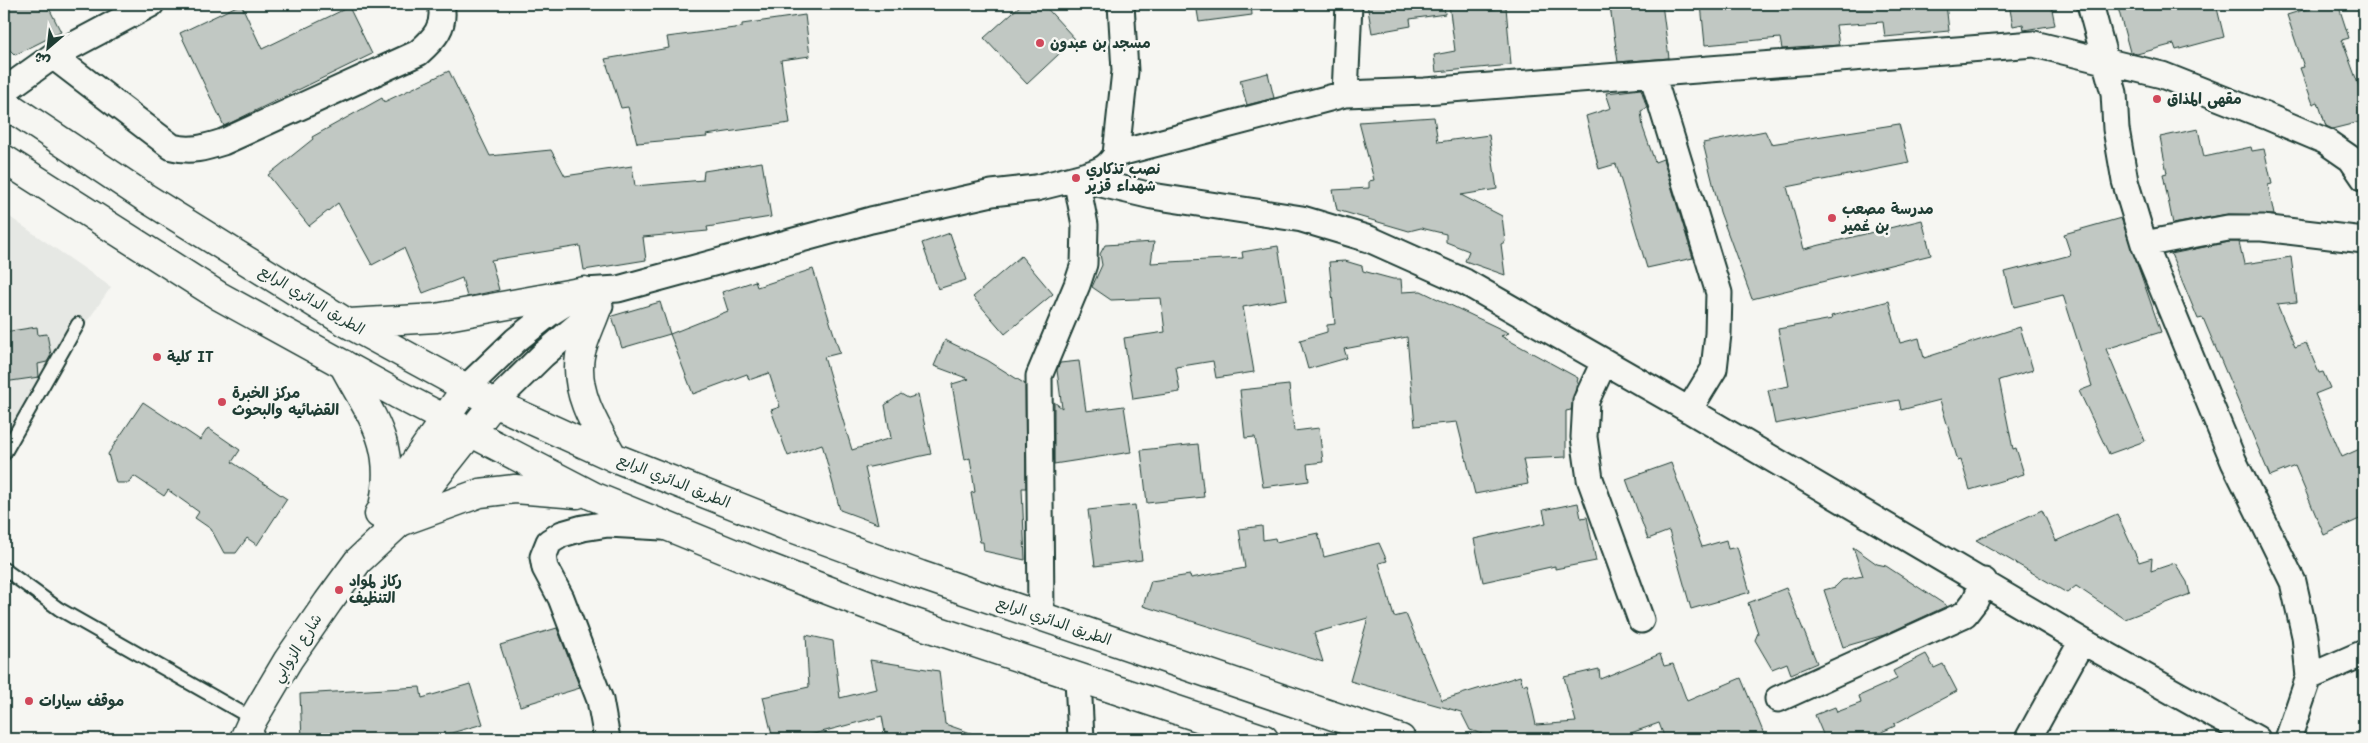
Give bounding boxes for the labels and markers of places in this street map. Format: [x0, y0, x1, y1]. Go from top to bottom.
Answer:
place label: مسجد بن عبدون [1050, 32, 1151, 52]
marker: مسجد بن عبدون [1034, 37, 1046, 49]
place label: مقهى المذاق [2167, 88, 2242, 109]
marker: مقهى المذاق [2151, 93, 2163, 105]
place label: نصب تذكاري شهداء قزير [1084, 158, 1160, 195]
marker: نصب تذكاري شهداء قزير [1070, 172, 1082, 184]
place label: مدرسة مصعب بن عُمير [1840, 198, 1934, 235]
marker: مدرسة مصعب بن عُمير [1826, 212, 1838, 224]
place label: كلية IT [167, 346, 214, 366]
marker: كلية IT [151, 351, 163, 363]
place label: مركز الخبرة القضائيه والبحوث [232, 382, 339, 420]
marker: مركز الخبرة القضائيه والبحوث [216, 396, 228, 408]
place label: ركاز لمواد التنظيف [349, 570, 402, 607]
marker: ركاز لمواد التنظيف [333, 584, 345, 596]
place label: موقف سيارات [39, 690, 124, 711]
marker: موقف سيارات [23, 695, 35, 707]

